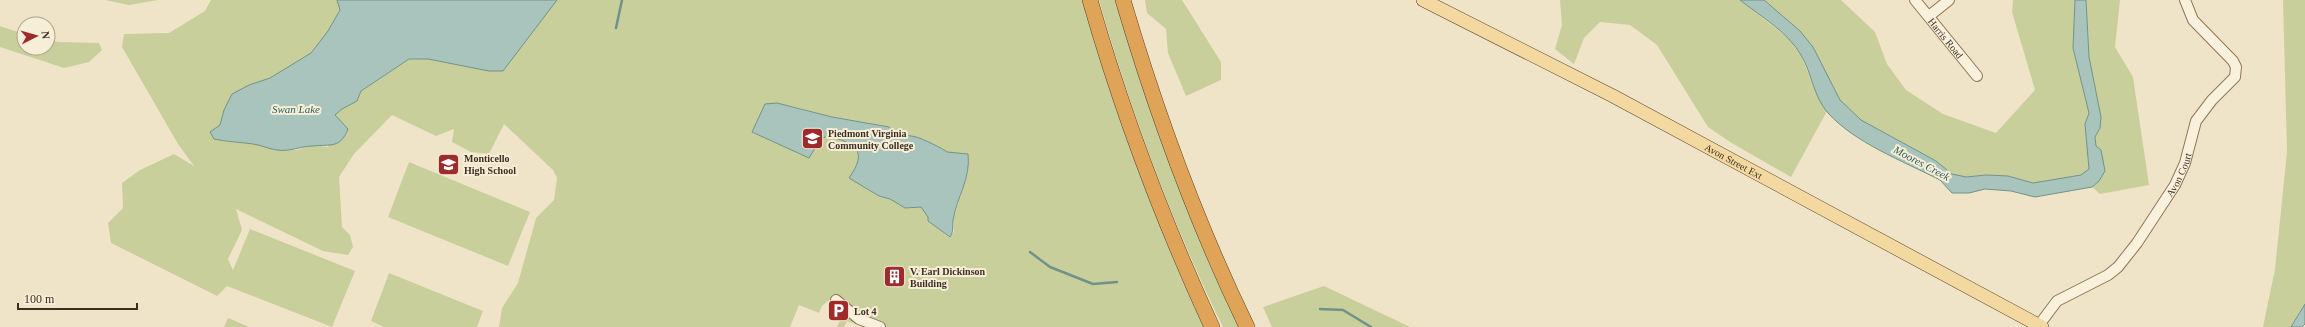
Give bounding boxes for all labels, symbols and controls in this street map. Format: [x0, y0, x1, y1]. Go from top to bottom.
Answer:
north arrow [16, 16, 56, 56]
street label: Harris Road [1926, 16, 1965, 61]
text: N [40, 30, 52, 40]
water label: Swan Lake [272, 103, 320, 115]
school or university icon: Piedmont Virginia Community College [800, 126, 826, 152]
place label: Piedmont Virginia Community College [828, 128, 914, 151]
street label: Avon Street Ext [1703, 141, 1764, 182]
water label: Moores Creek [1891, 143, 1953, 183]
school or university icon: Monticello High School [436, 151, 462, 177]
street label: Avon Court [2164, 152, 2193, 199]
place label: Monticello High School [464, 153, 516, 176]
building icon: V. Earl Dickinson Building [881, 264, 907, 290]
place label: V. Earl Dickinson Building [910, 266, 986, 289]
scale bar [18, 285, 137, 311]
text: 100 m [24, 292, 55, 306]
parking icon: Lot 4 [826, 298, 852, 324]
place label: Lot 4 [854, 306, 877, 317]

